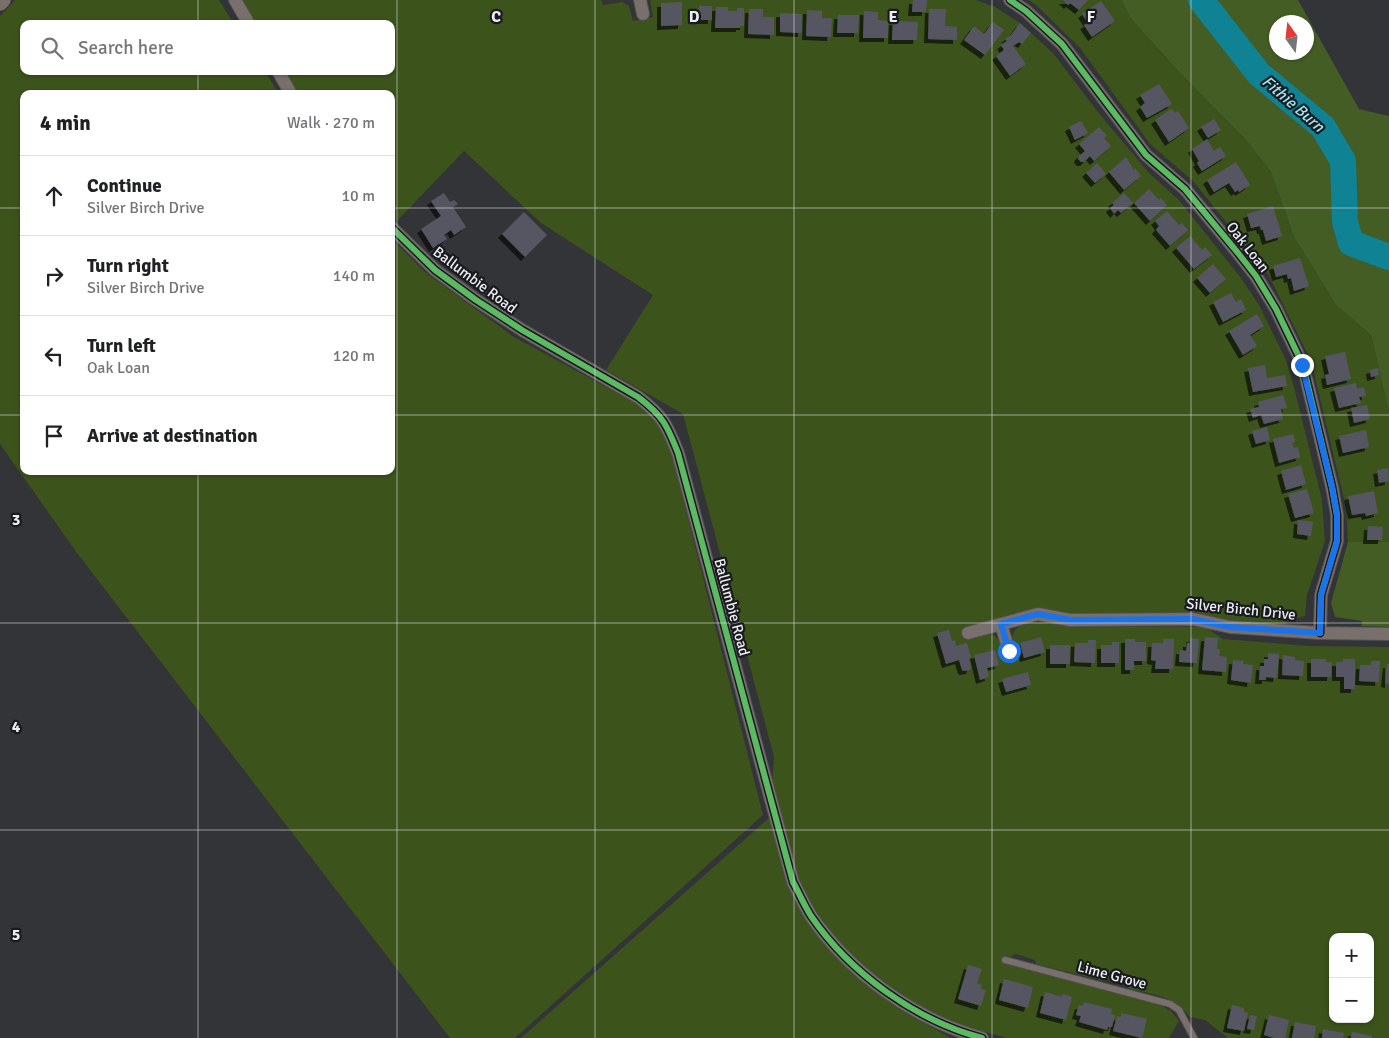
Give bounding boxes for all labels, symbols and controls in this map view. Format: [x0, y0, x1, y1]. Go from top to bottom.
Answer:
text: C [491, 7, 501, 27]
text: D [689, 7, 700, 27]
text: E [888, 7, 898, 27]
text: F [1087, 7, 1096, 27]
north arrow [1269, 15, 1314, 60]
search box [20, 20, 395, 75]
icon: search [38, 34, 66, 62]
text: Search here [78, 36, 174, 60]
water label: Fithie Burn [1258, 72, 1329, 137]
text: 4 min [40, 110, 91, 136]
text: Walk · 270 m [287, 113, 375, 133]
text: Continue [87, 174, 162, 198]
icon: ahead [40, 182, 68, 210]
text: 10 m [341, 186, 375, 206]
text: Silver Birch Drive [87, 198, 204, 218]
street label: Oak Loan [1223, 218, 1273, 276]
street label: Ballumbie Road [430, 243, 520, 317]
text: Turn right [87, 254, 169, 278]
icon: right [40, 262, 68, 290]
text: 140 m [333, 266, 375, 286]
text: Silver Birch Drive [87, 278, 204, 298]
text: Turn left [87, 334, 156, 358]
icon: left [40, 342, 68, 370]
text: 120 m [333, 346, 375, 366]
route end [1291, 354, 1314, 377]
text: Oak Loan [87, 358, 150, 378]
icon: arrive [40, 422, 68, 450]
text: Arrive at destination [87, 424, 258, 448]
text: 3 [12, 510, 20, 530]
street label: Ballumbie Road [710, 556, 754, 658]
street label: Silver Birch Drive [1185, 594, 1297, 624]
route start [998, 640, 1021, 663]
text: 4 [12, 717, 21, 737]
text: 5 [12, 925, 20, 945]
map controls [1329, 933, 1374, 1023]
button: + [1329, 933, 1374, 978]
street label: Lime Grove [1075, 957, 1149, 993]
button: − [1329, 978, 1374, 1023]

